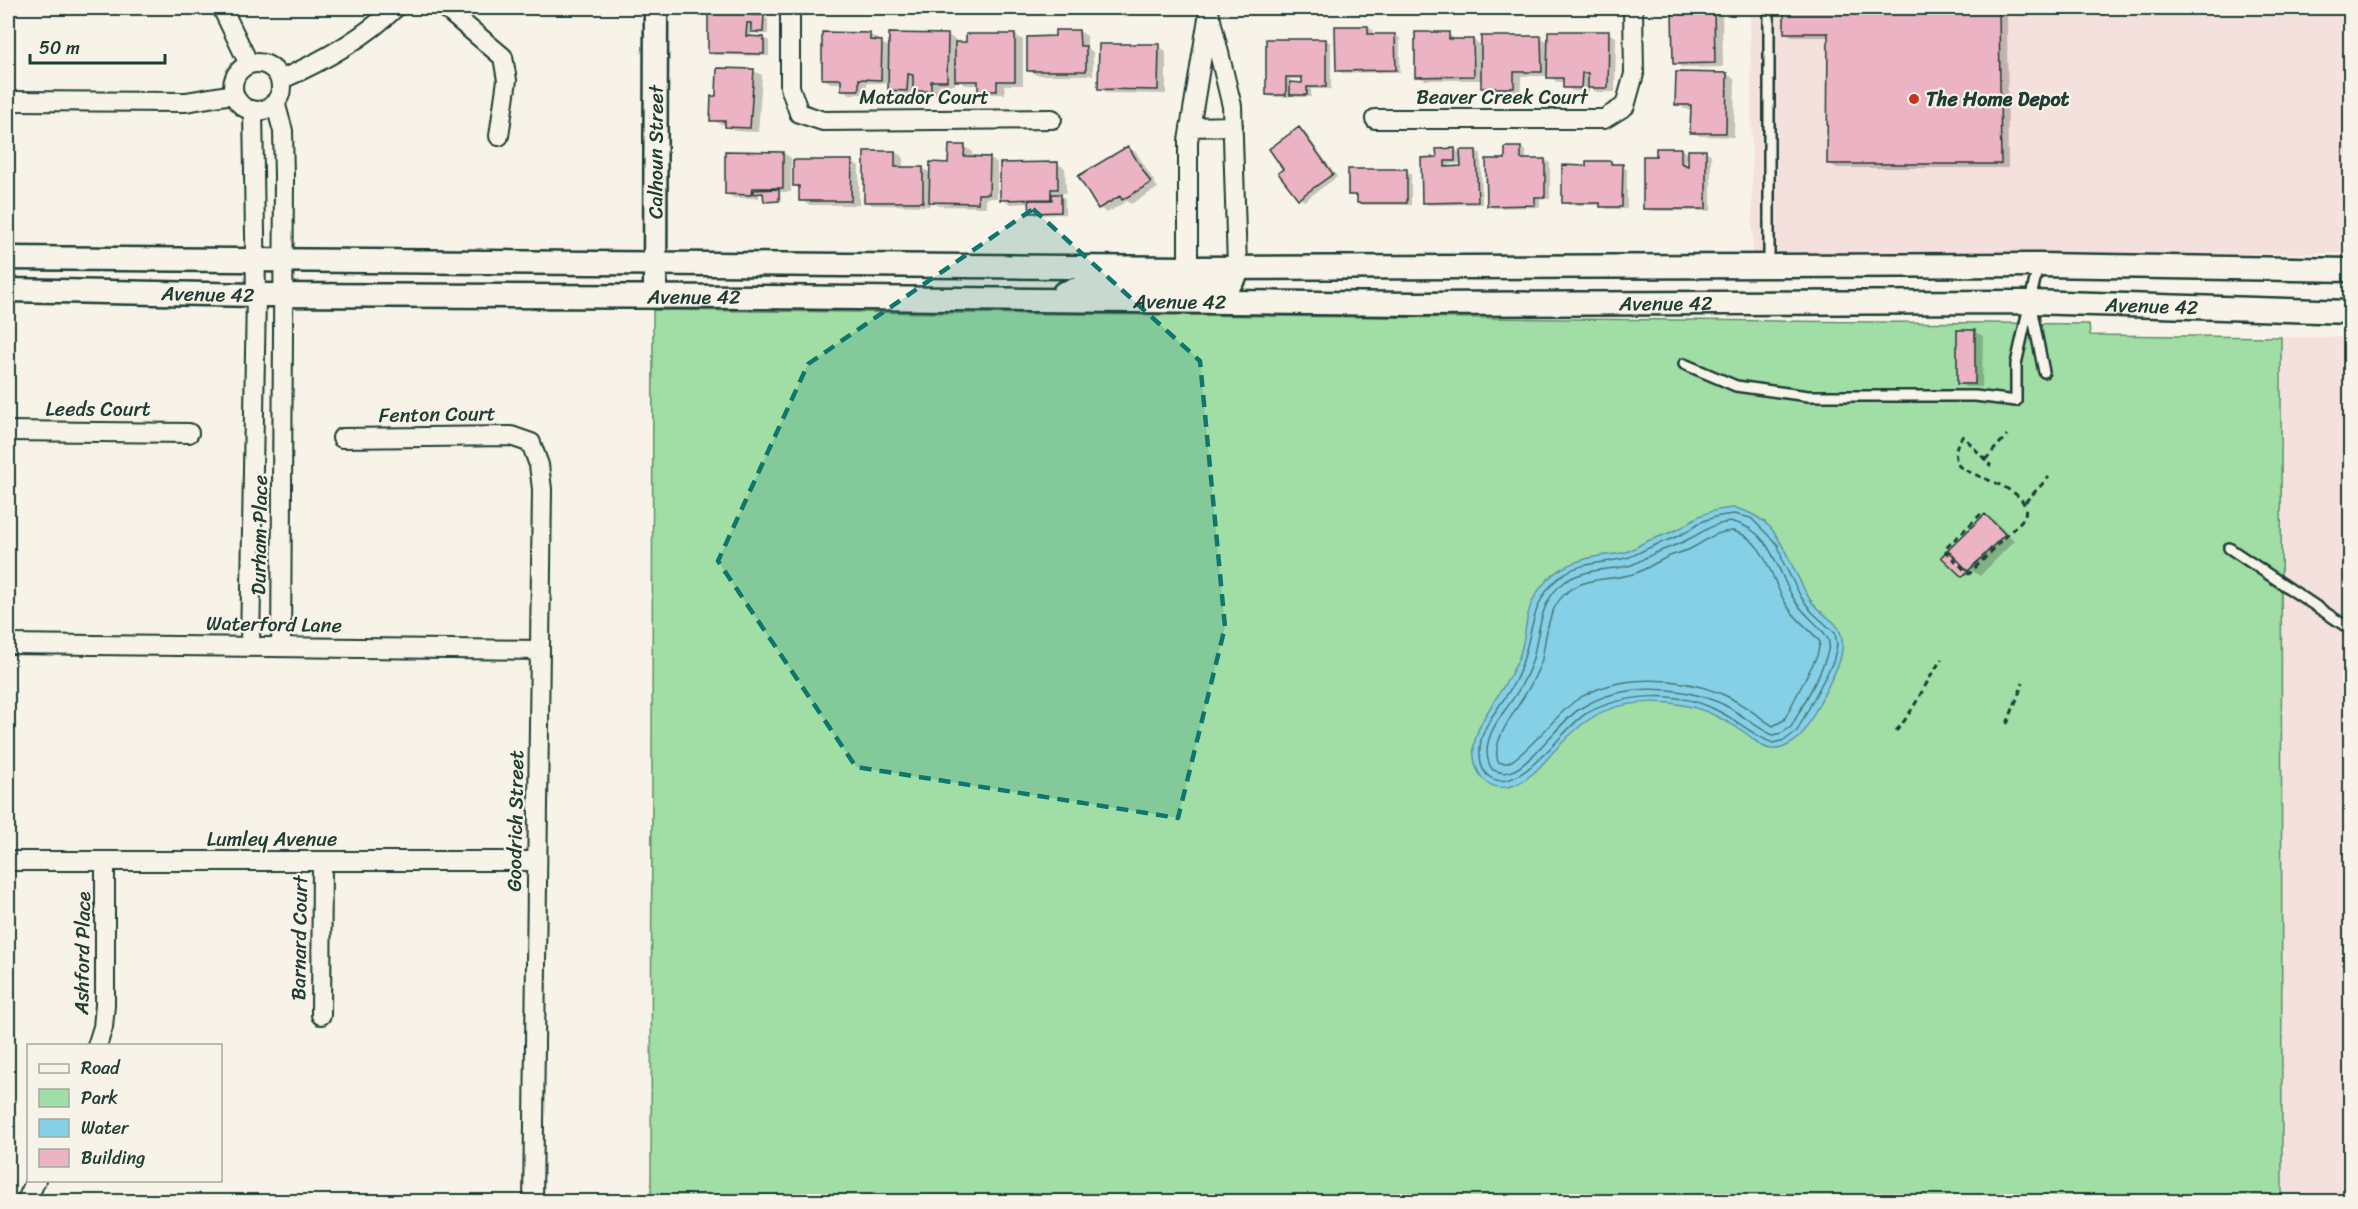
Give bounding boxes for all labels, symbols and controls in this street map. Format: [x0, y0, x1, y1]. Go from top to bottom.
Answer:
scale bar [30, 27, 165, 65]
text: 50 m [39, 32, 80, 64]
street label: Matador Court [859, 80, 989, 115]
street label: Beaver Creek Court [1416, 80, 1589, 115]
place label: The Home Depot [1926, 82, 2070, 117]
street label: Calhoun Street [638, 84, 674, 219]
marker: The Home Depot [1907, 92, 1921, 106]
street label: Avenue 42 [160, 276, 255, 313]
street label: Avenue 42 [646, 280, 741, 315]
street label: Avenue 42 [1132, 284, 1227, 320]
street label: Avenue 42 [1618, 286, 1713, 321]
street label: Avenue 42 [2104, 287, 2199, 325]
street label: Leeds Court [46, 392, 151, 427]
street label: Fenton Court [378, 396, 496, 433]
street label: Durham Place [241, 475, 278, 595]
street label: Waterford Lane [206, 606, 342, 643]
street label: Goodrich Street [497, 750, 534, 892]
street label: Lumley Avenue [207, 822, 337, 857]
street label: Barnard Court [281, 874, 318, 1001]
street label: Ashford Place [64, 891, 101, 1016]
legend [27, 1044, 222, 1182]
text: Road [81, 1052, 121, 1084]
text: Park [81, 1082, 118, 1114]
text: Water [81, 1112, 130, 1144]
text: Building [81, 1142, 145, 1174]

